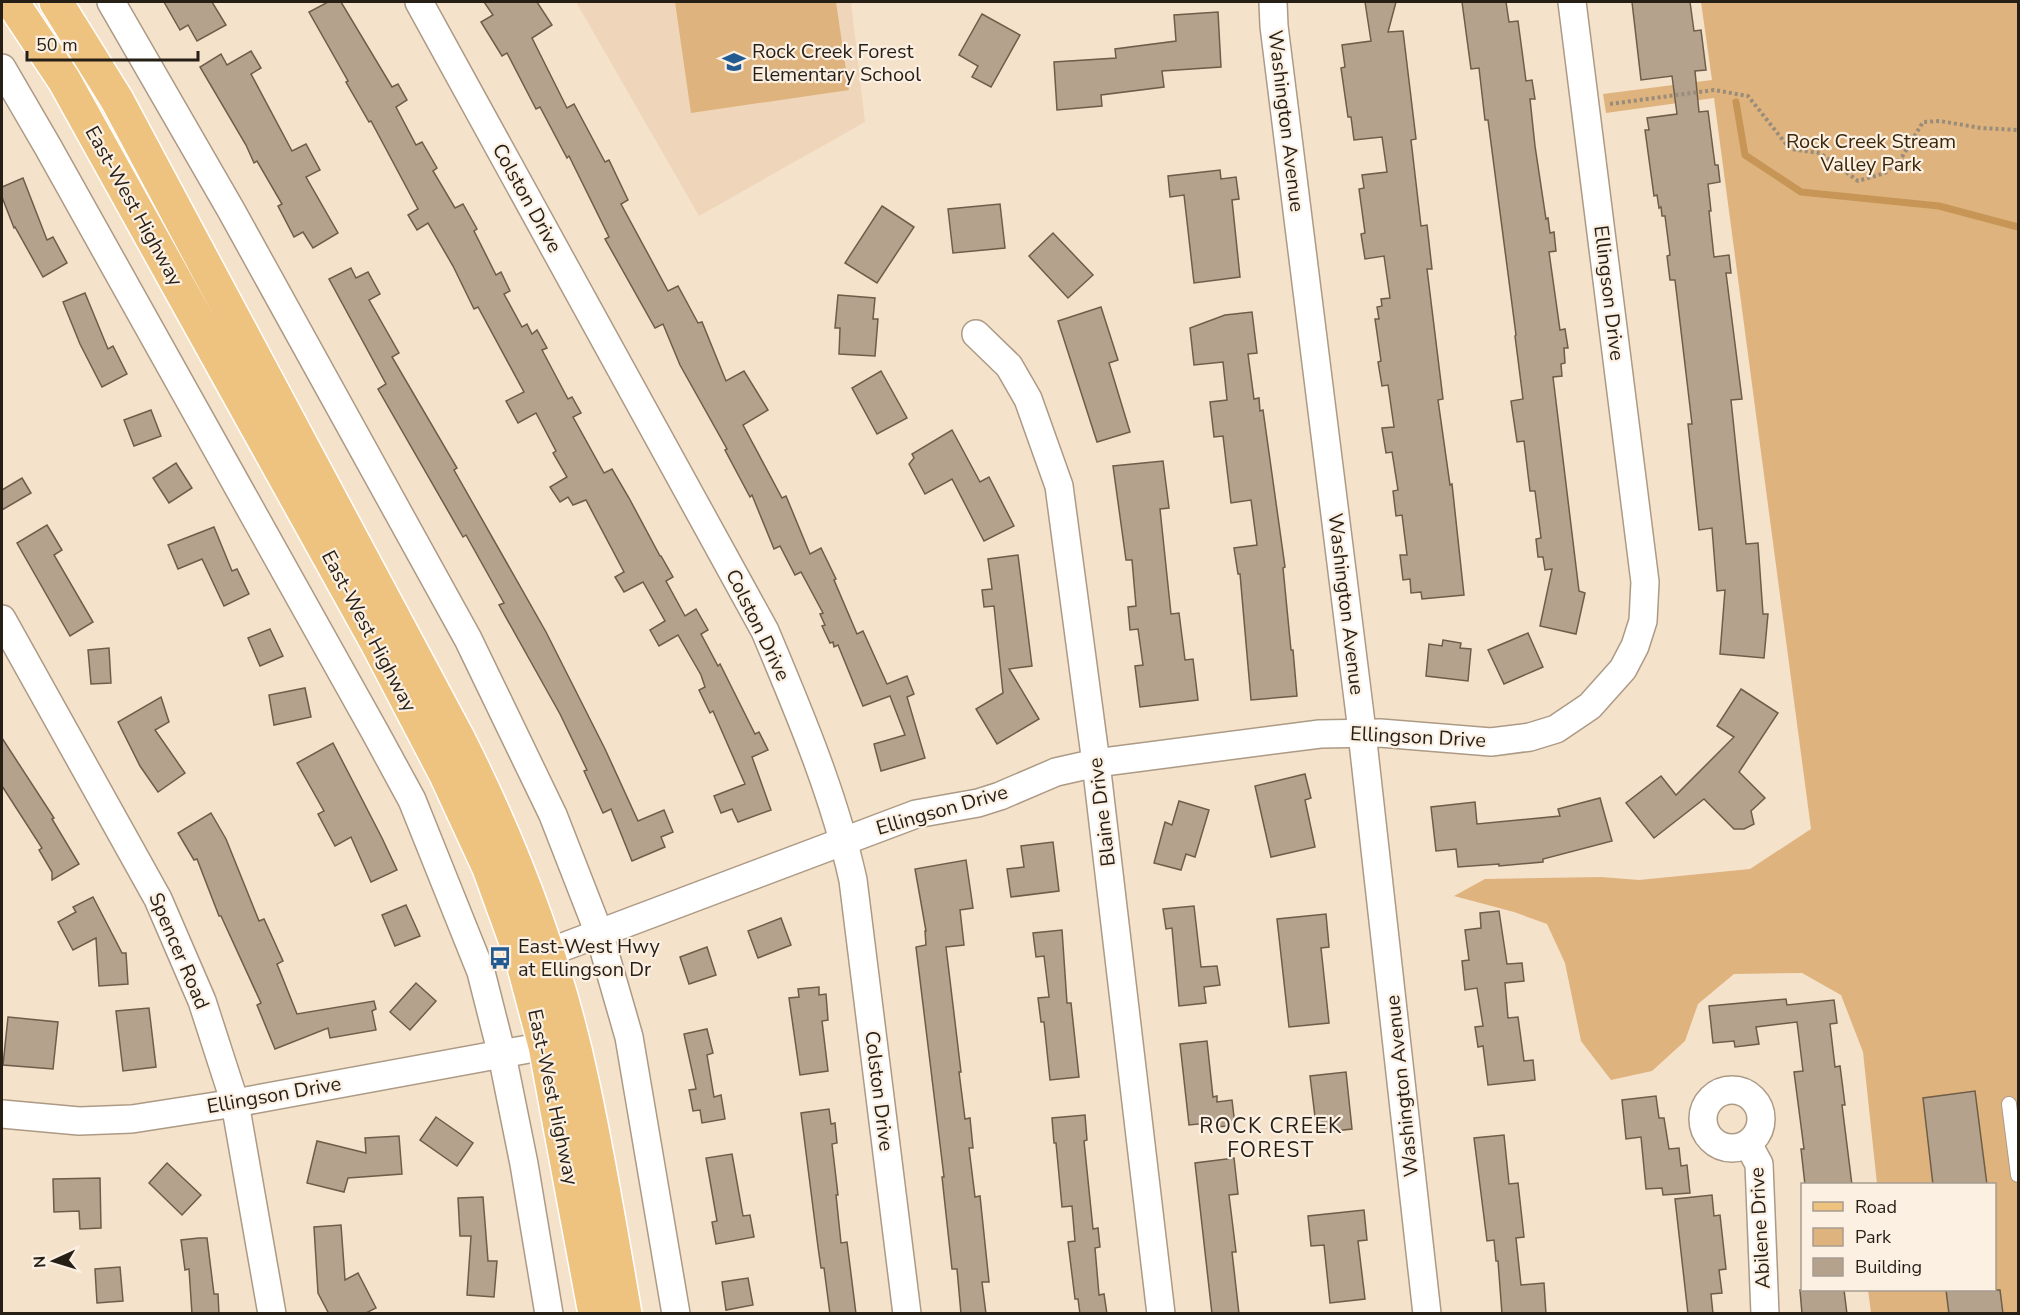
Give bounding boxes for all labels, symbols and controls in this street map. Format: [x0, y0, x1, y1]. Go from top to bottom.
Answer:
scale bar [27, 24, 198, 62]
street label: Washington Avenue [1261, 29, 1311, 213]
text: 50 m [36, 33, 78, 57]
place label: Rock Creek Forest Elementary School [752, 38, 921, 88]
school or university icon: Rock Creek Forest Elementary School [721, 49, 747, 75]
street label: East-West Highway [79, 121, 190, 292]
park label: Rock Creek Stream Valley Park [1786, 128, 1956, 178]
street label: Colston Drive [486, 138, 568, 258]
street label: Ellingson Drive [1587, 224, 1631, 362]
street label: Washington Avenue [1321, 512, 1371, 696]
street label: East-West Highway [315, 545, 423, 717]
street label: Colston Drive [719, 565, 797, 685]
street label: Ellingson Drive [1349, 720, 1487, 754]
street label: Blaine Drive [1082, 756, 1122, 868]
street label: Ellingson Drive [873, 778, 1011, 842]
street label: Spencer Road [142, 888, 216, 1014]
place label: East-West Hwy at Ellingson Dr [518, 933, 661, 983]
bus stop icon: East-West Hwy at Ellingson Dr [487, 945, 513, 971]
street label: Washington Avenue [1379, 994, 1425, 1178]
street label: East-West Highway [521, 1006, 585, 1188]
street label: Colston Drive [858, 1029, 900, 1153]
street label: Ellingson Drive [205, 1070, 343, 1120]
district label: ROCK CREEK FOREST [1199, 1112, 1343, 1164]
street label: Abilene Drive [1743, 1166, 1777, 1290]
legend [1801, 1183, 1996, 1291]
text: Road [1855, 1195, 1897, 1219]
text: Park [1855, 1225, 1892, 1249]
north arrow [24, 1231, 84, 1291]
text: N [29, 1255, 51, 1269]
text: Building [1855, 1255, 1922, 1279]

